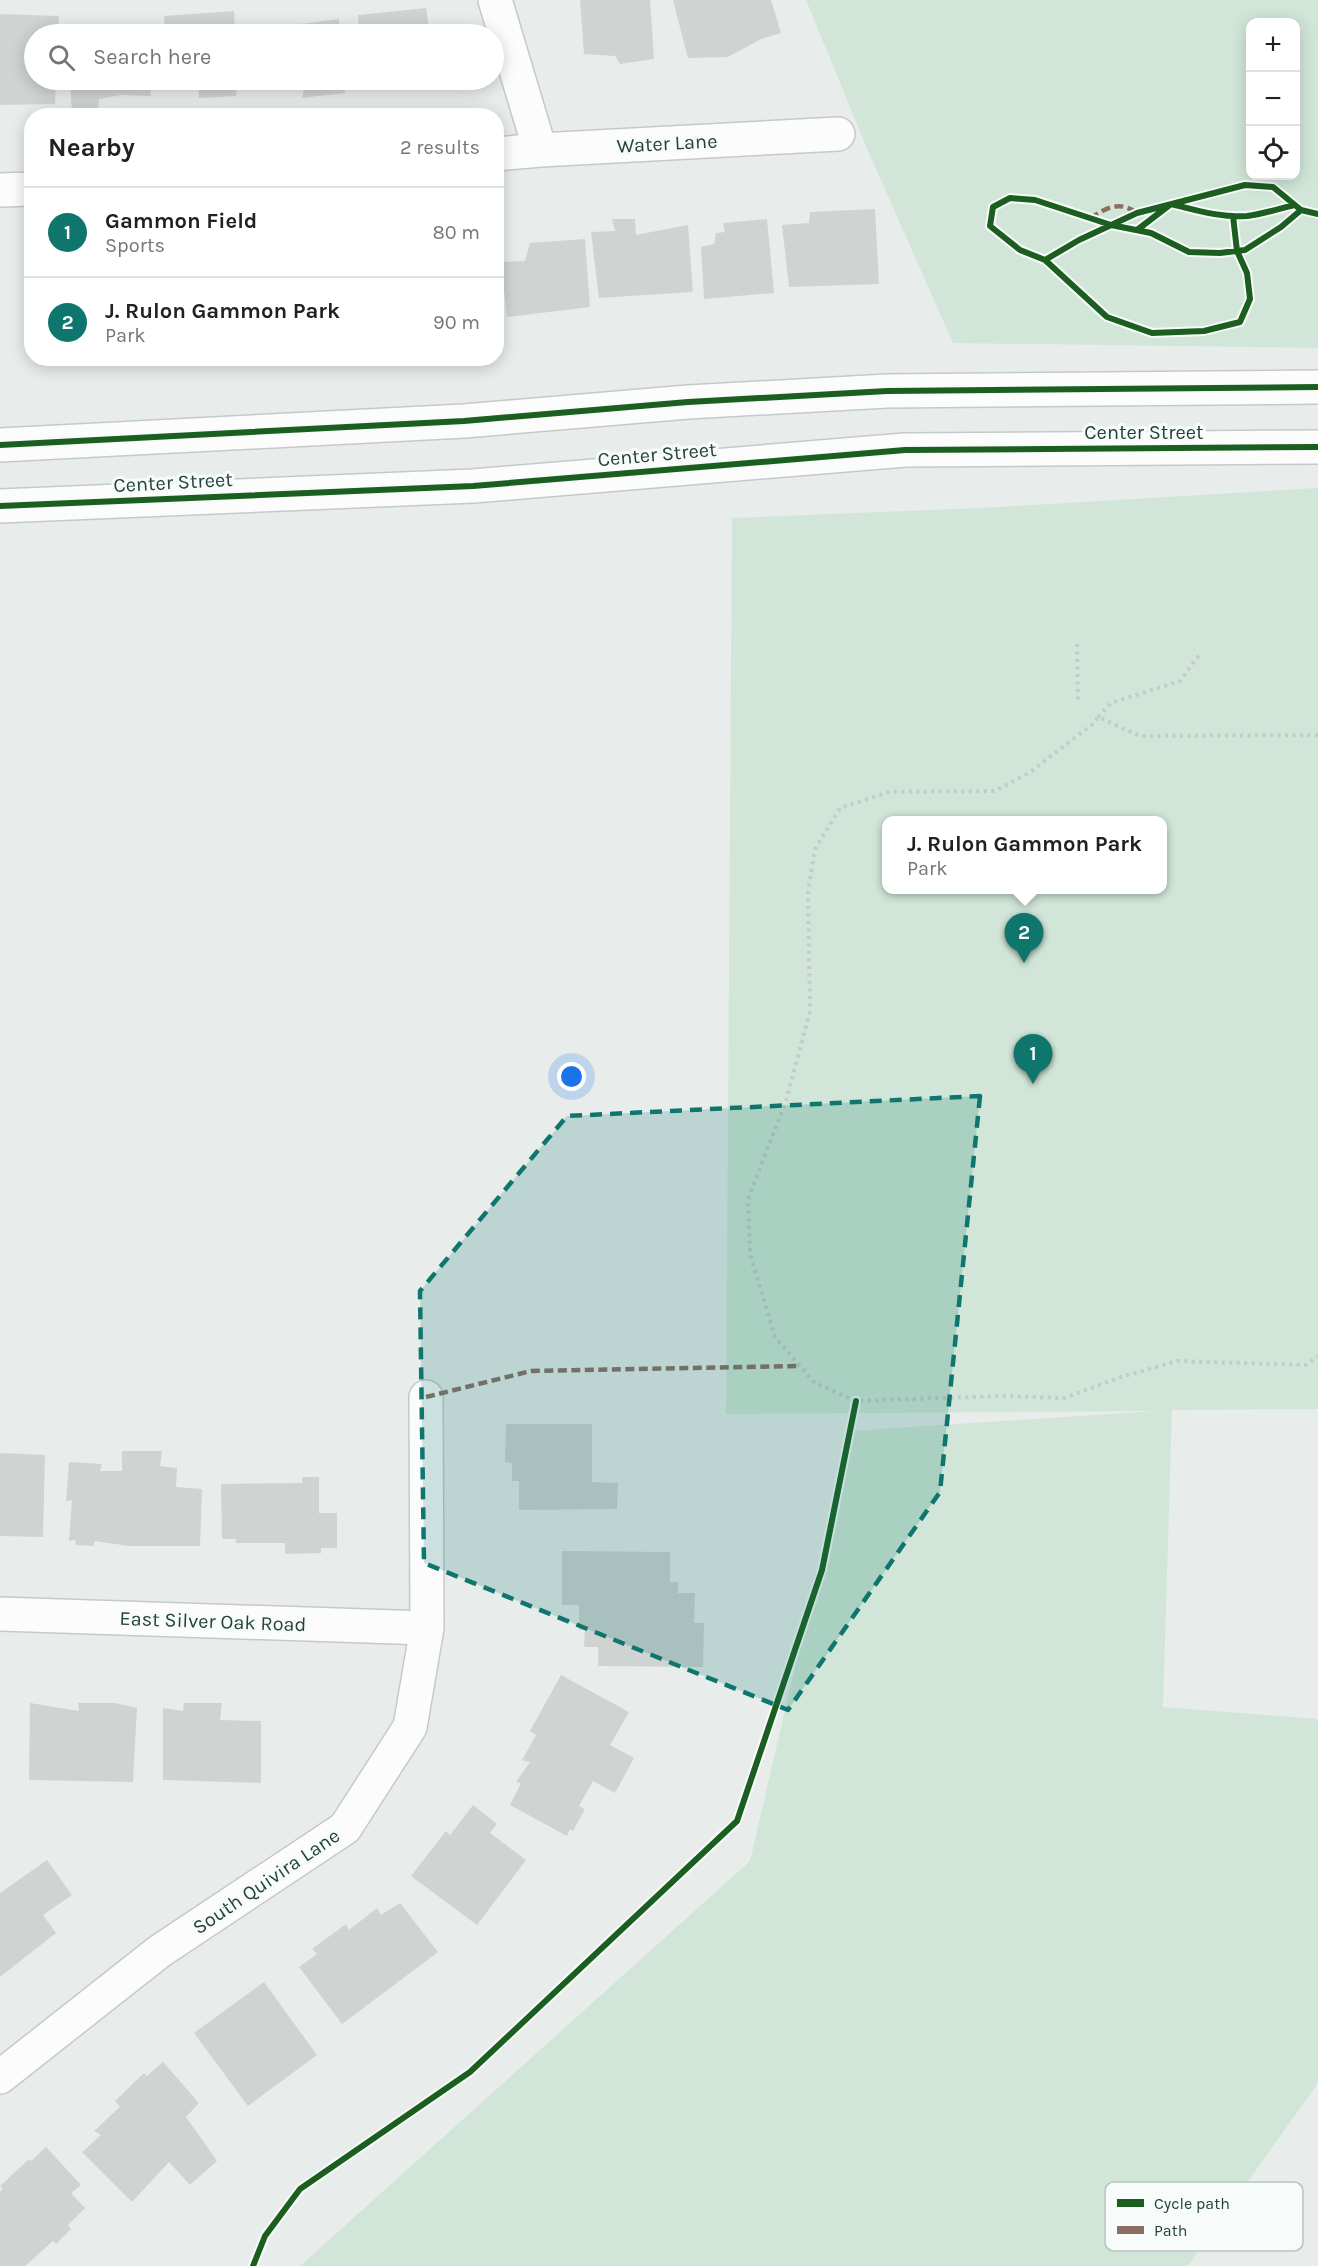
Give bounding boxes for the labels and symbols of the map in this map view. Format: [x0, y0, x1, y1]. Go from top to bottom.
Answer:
street label: Water Lane [616, 129, 718, 158]
street label: Center Street [1084, 421, 1204, 444]
street label: Center Street [597, 438, 718, 471]
street label: Center Street [113, 468, 234, 497]
pin: 2 [1004, 914, 1044, 963]
pin: 1 [1014, 1034, 1052, 1084]
your location [557, 1062, 586, 1091]
street label: East Silver Oak Road [119, 1607, 307, 1636]
street label: South Quivira Lane [188, 1824, 344, 1939]
legend [1105, 2182, 1303, 2251]
text: Cycle path [1154, 2194, 1230, 2213]
text: Path [1154, 2221, 1187, 2240]

